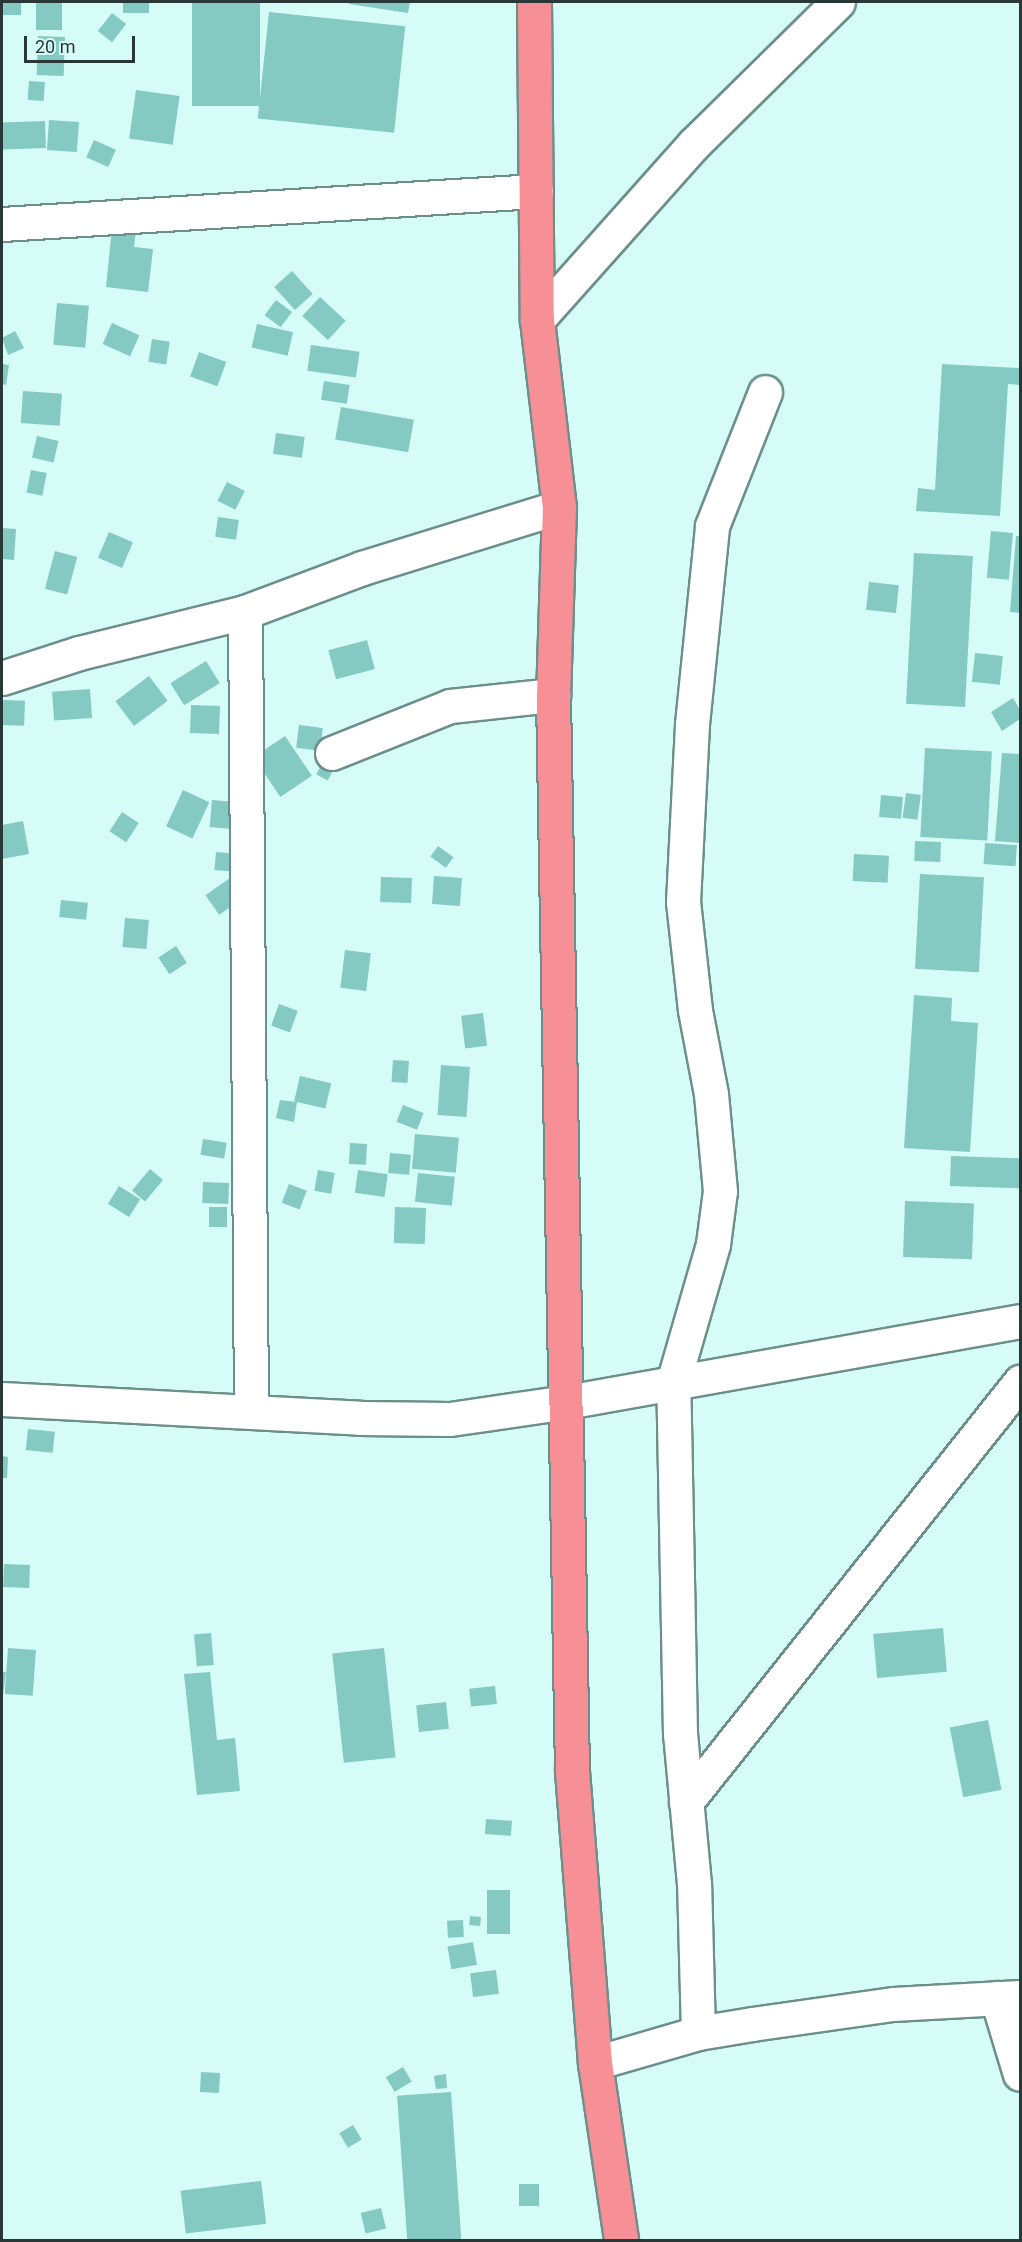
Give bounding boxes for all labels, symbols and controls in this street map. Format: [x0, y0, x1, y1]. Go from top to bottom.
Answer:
scale bar [27, 24, 138, 62]
text: 20 m [35, 36, 75, 57]

